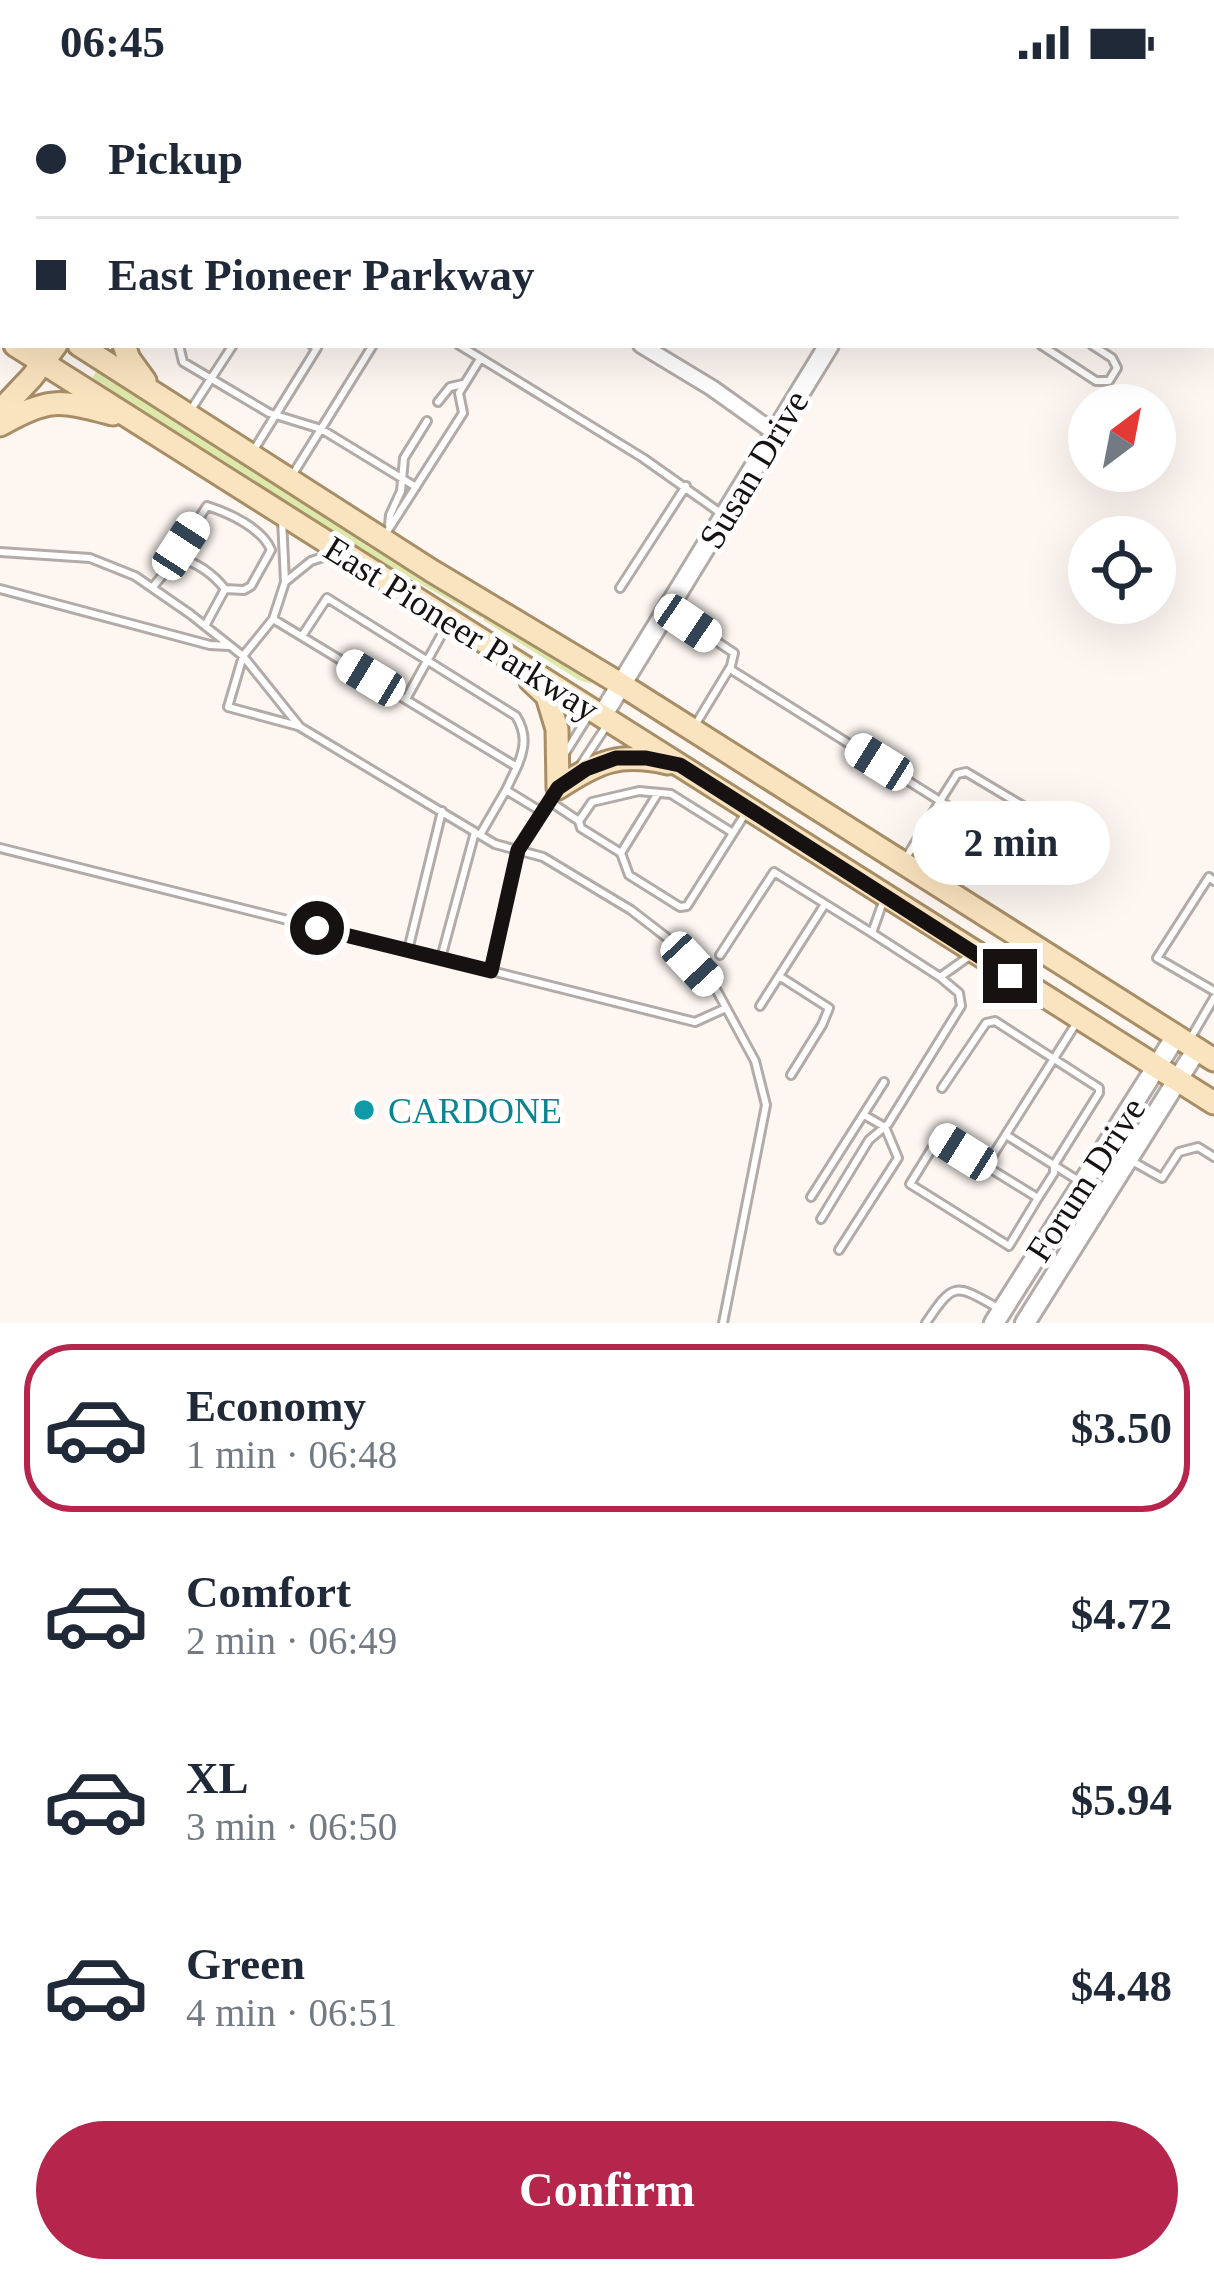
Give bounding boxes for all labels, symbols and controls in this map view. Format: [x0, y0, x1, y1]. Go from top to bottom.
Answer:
text: 06:45 [60, 17, 165, 67]
text: Pickup [108, 134, 243, 184]
text: East Pioneer Parkway [108, 250, 535, 300]
street label: Susan Drive [691, 383, 817, 556]
north arrow [1068, 384, 1176, 492]
map controls [1068, 384, 1176, 624]
car [146, 506, 216, 586]
button: locate [1068, 516, 1176, 624]
street label: East Pioneer Parkway [317, 528, 606, 730]
car [648, 588, 728, 658]
car [331, 644, 411, 712]
car [839, 728, 919, 796]
callout: 2 min [911, 802, 1109, 886]
text: 2 min [964, 821, 1058, 864]
route start [290, 901, 344, 955]
car [654, 925, 730, 1003]
route end [983, 949, 1037, 1003]
street label: Forum Drive [1018, 1090, 1154, 1269]
place label: CARDONE [388, 1091, 562, 1131]
marker: CARDONE [351, 1097, 377, 1123]
car [923, 1118, 1003, 1186]
icon: car [42, 1374, 150, 1482]
text: Economy [186, 1381, 366, 1431]
text: $3.50 [1071, 1403, 1172, 1453]
text: 1 min · 06:48 [186, 1433, 397, 1476]
icon: car [42, 1560, 150, 1668]
text: Comfort [186, 1567, 351, 1617]
text: $4.72 [1071, 1589, 1172, 1639]
text: 2 min · 06:49 [186, 1619, 397, 1662]
icon: car [42, 1746, 150, 1854]
text: XL [186, 1753, 249, 1803]
text: $5.94 [1071, 1775, 1172, 1825]
text: 3 min · 06:50 [186, 1805, 397, 1848]
icon: car [42, 1932, 150, 2040]
text: Green [186, 1939, 305, 1989]
text: $4.48 [1071, 1961, 1172, 2011]
text: 4 min · 06:51 [186, 1991, 397, 2034]
button: Confirm [36, 2121, 1178, 2259]

